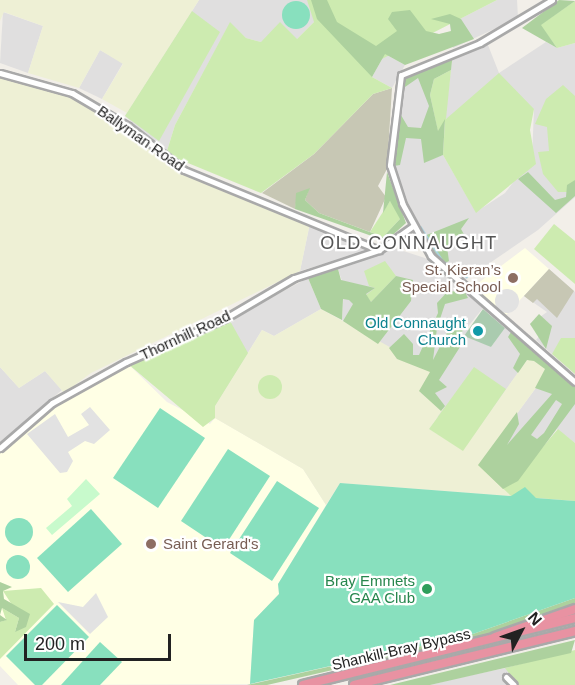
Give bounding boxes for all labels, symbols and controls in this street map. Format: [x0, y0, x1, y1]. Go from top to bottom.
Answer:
street label: Ballyman Road [94, 101, 188, 175]
district label: OLD CONNAUGHT [320, 232, 498, 254]
place label: St. Kieran’s Special School [402, 260, 501, 295]
marker: St. Kieran’s Special School [506, 271, 520, 285]
street label: Thornhill Road [137, 306, 233, 364]
place label: Old Connaught Church [365, 313, 466, 348]
marker: Old Connaught Church [471, 324, 485, 338]
place label: Saint Gerard's [163, 535, 258, 553]
marker: Saint Gerard's [144, 537, 158, 551]
place label: Bray Emmets GAA Club [325, 571, 415, 606]
marker: Bray Emmets GAA Club [420, 582, 434, 596]
north arrow [491, 601, 551, 661]
text: N [525, 609, 545, 629]
scale bar [27, 622, 174, 660]
street label: Shankill-Bray Bypass [330, 624, 472, 674]
text: 200 m [35, 634, 85, 654]

